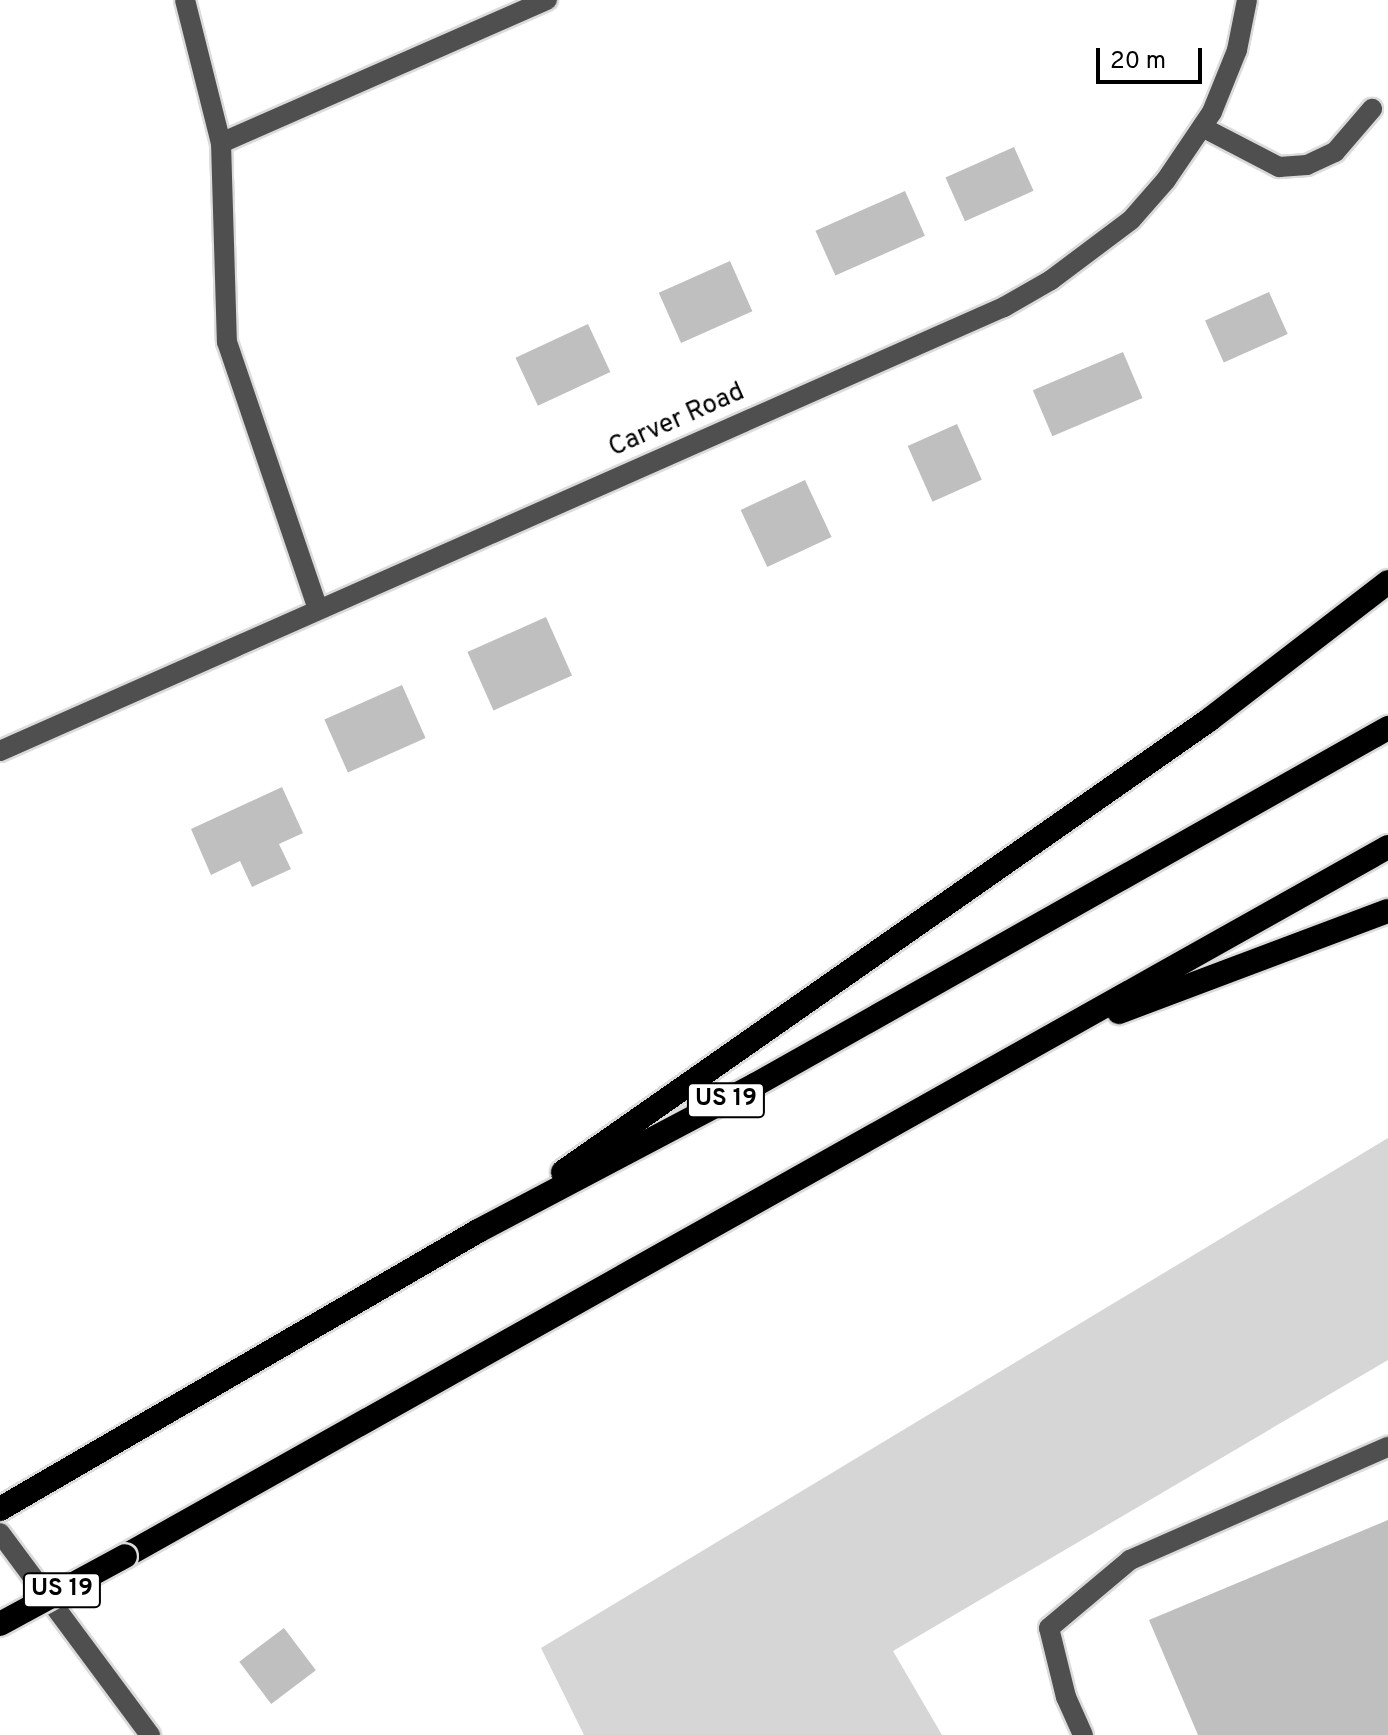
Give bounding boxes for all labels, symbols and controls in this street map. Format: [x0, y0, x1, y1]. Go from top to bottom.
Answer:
scale bar [1100, 32, 1206, 82]
text: 20 m [1110, 47, 1166, 77]
street label: Carver Road [604, 377, 750, 465]
road number: US 19 [686, 1080, 766, 1120]
road number: US 19 [22, 1570, 102, 1610]

